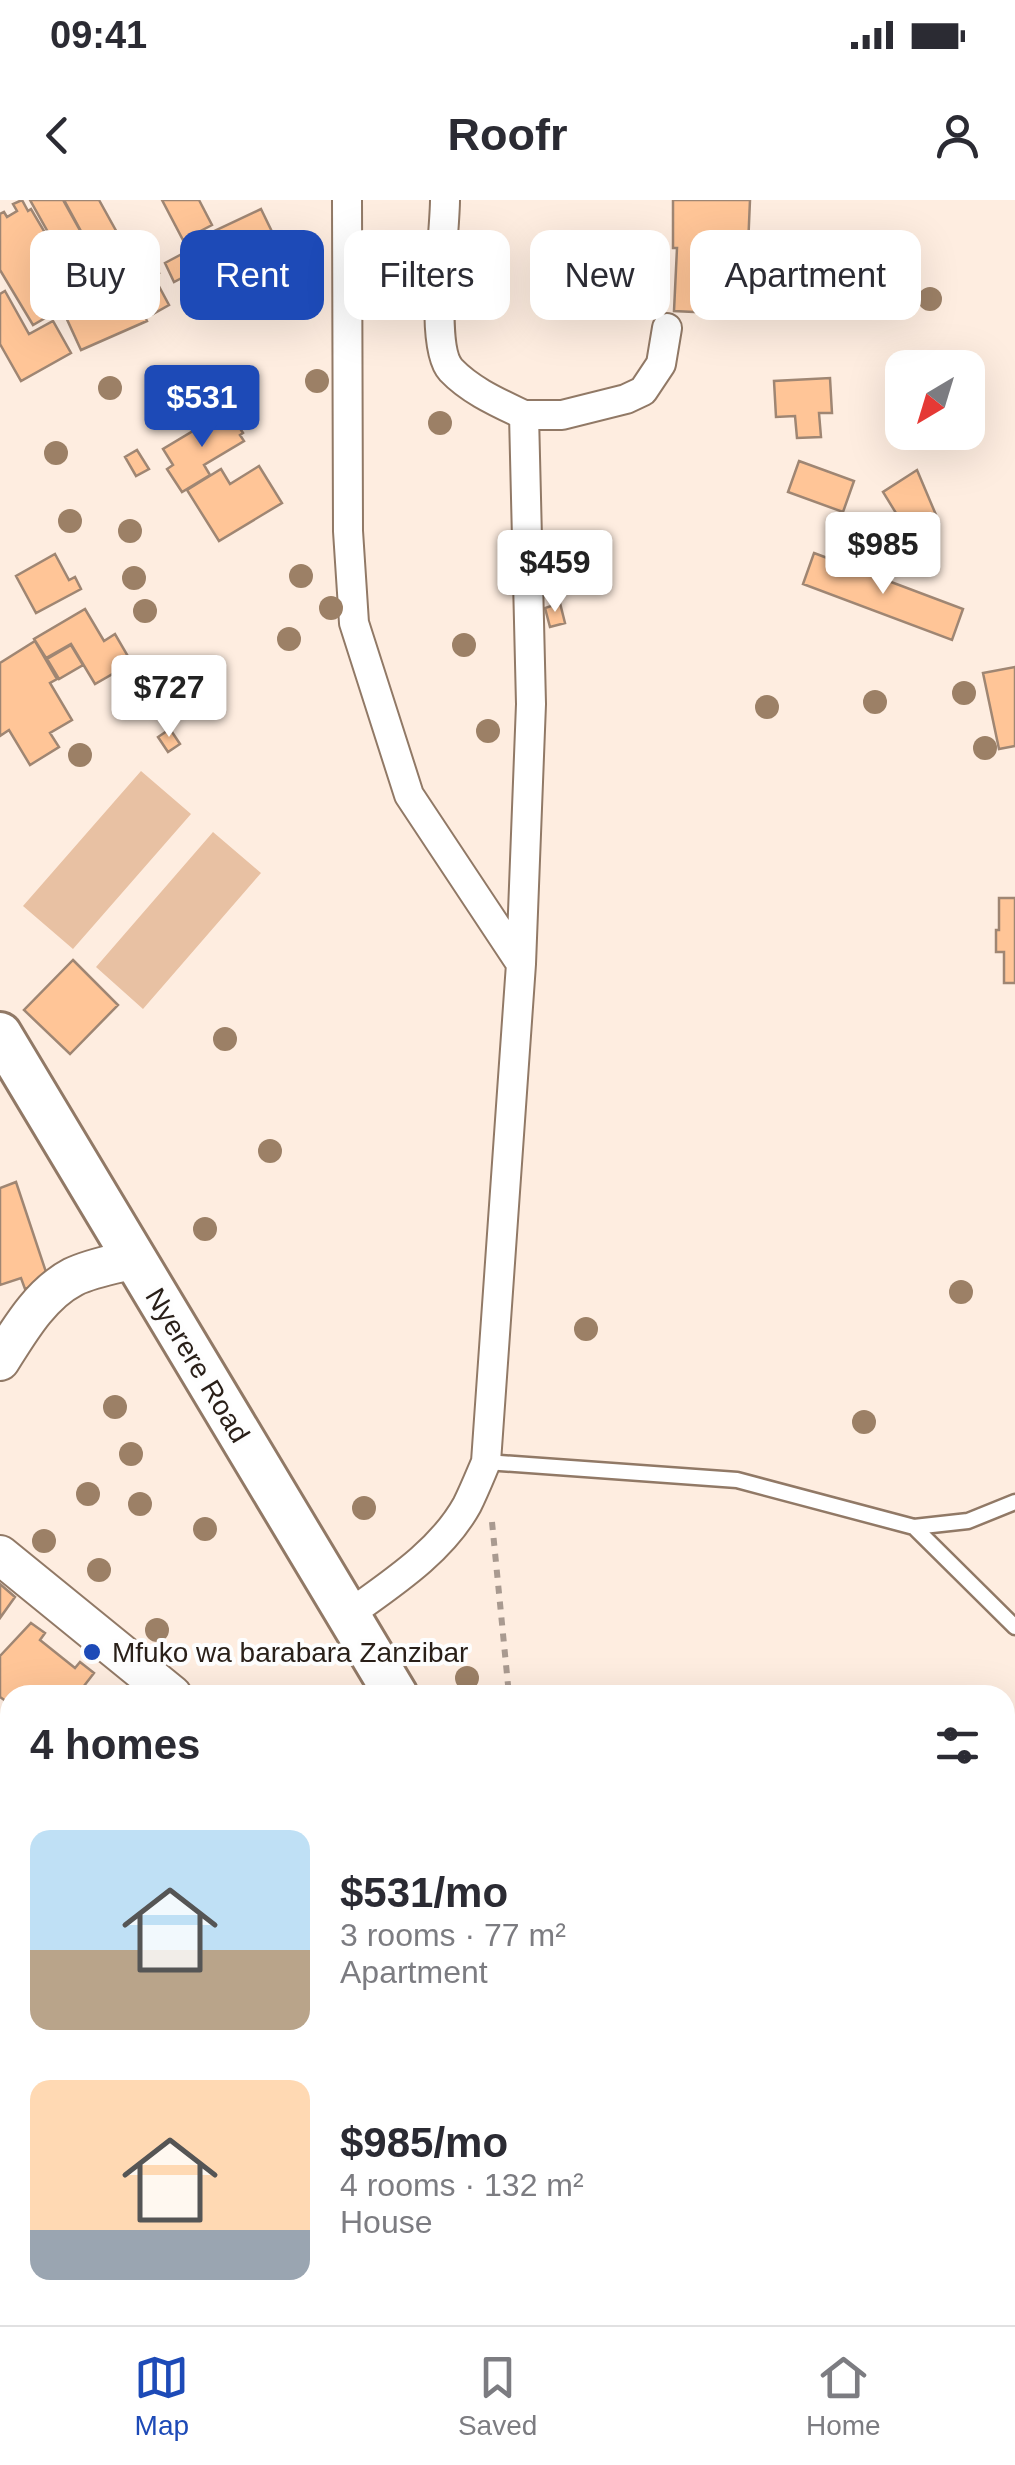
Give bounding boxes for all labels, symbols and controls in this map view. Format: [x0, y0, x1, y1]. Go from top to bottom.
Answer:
text: 09:41 [50, 14, 147, 56]
icon: back [30, 108, 85, 163]
icon: person [930, 108, 985, 163]
text: Roofr [448, 109, 567, 160]
chip: Buy [30, 230, 160, 320]
chip: Rent [180, 230, 324, 320]
chip: Filters [344, 230, 510, 320]
chip: New [530, 230, 670, 320]
chip: Apartment [690, 230, 921, 320]
north arrow [885, 350, 985, 450]
map controls [885, 350, 985, 450]
pin: $531 [143, 365, 261, 450]
text: $531 [166, 379, 238, 415]
pin: $985 [824, 512, 942, 597]
text: $985 [847, 526, 919, 562]
pin: $459 [496, 530, 614, 615]
text: $459 [519, 544, 591, 580]
pin: $727 [110, 655, 228, 740]
text: $727 [133, 669, 205, 705]
street label: Nyerere Road [139, 1283, 256, 1448]
place label: Mfuko wa barabara Zanzibar [112, 1637, 468, 1668]
marker: Mfuko wa barabara Zanzibar [81, 1641, 103, 1663]
icon: filters [930, 1718, 985, 1773]
text: 4 homes [30, 1721, 200, 1768]
text: $531/mo [340, 1869, 508, 1916]
icon: home [110, 1870, 230, 1990]
text: 3 rooms · 77 m² [340, 1917, 566, 1953]
text: Apartment [340, 1954, 488, 1990]
text: $985/mo [340, 2119, 508, 2166]
icon: home [110, 2120, 230, 2240]
text: 4 rooms · 132 m² [340, 2167, 584, 2203]
text: House [340, 2204, 433, 2240]
tab: Map [134, 2350, 189, 2442]
tab: Saved [458, 2350, 537, 2442]
tab: Home [806, 2350, 881, 2442]

